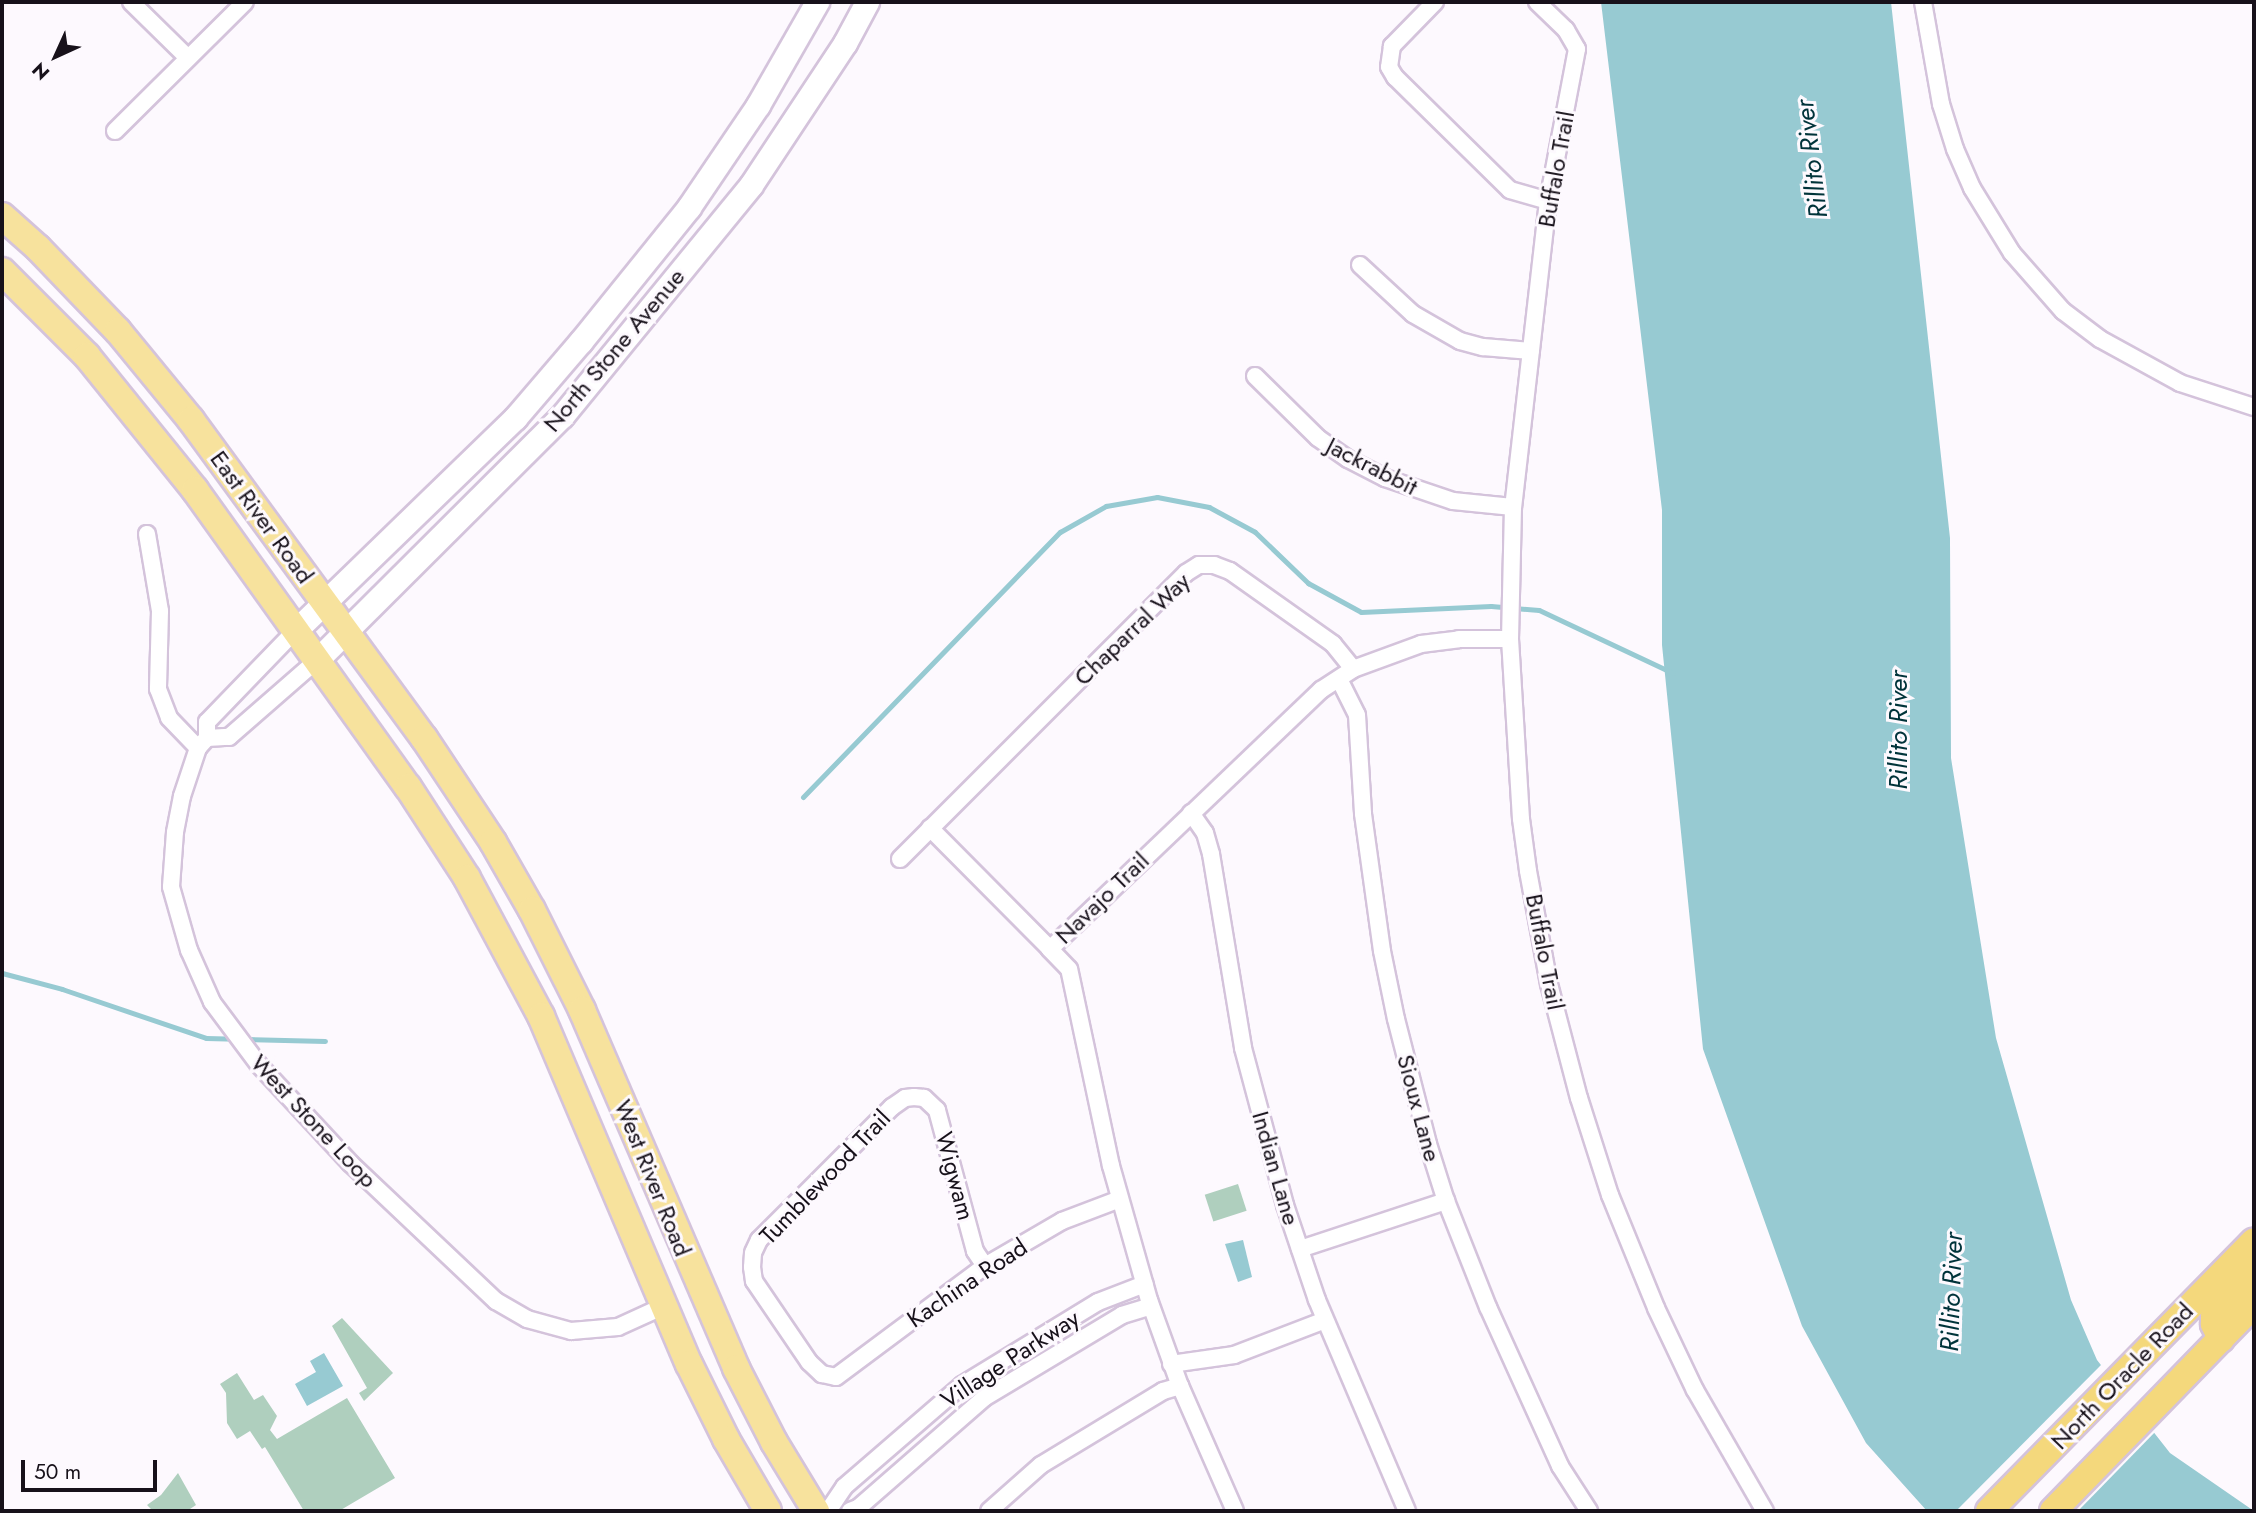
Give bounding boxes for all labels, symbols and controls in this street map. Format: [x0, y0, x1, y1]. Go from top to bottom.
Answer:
north arrow [21, 21, 91, 91]
text: N [26, 56, 56, 86]
water label: Rillito River [1789, 98, 1835, 220]
street label: Buffalo Trail [1532, 108, 1580, 230]
street label: North Stone Avenue [537, 262, 691, 438]
street label: Jackrabbit [1322, 431, 1422, 501]
street label: East River Road [204, 445, 320, 589]
street label: Chaparral Way [1068, 567, 1196, 691]
water label: Rillito River [1883, 670, 1915, 790]
street label: Navajo Trail [1049, 846, 1155, 950]
street label: Buffalo Trail [1520, 891, 1570, 1013]
street label: West Stone Loop [245, 1048, 383, 1194]
street label: Sioux Lane [1391, 1051, 1447, 1165]
street label: West River Road [609, 1096, 697, 1260]
street label: Tumblewood Trail [754, 1104, 896, 1250]
street label: Indian Lane [1246, 1108, 1306, 1228]
street label: Wigwam [929, 1129, 981, 1223]
street label: Kachina Road [902, 1232, 1032, 1334]
water label: Rillito River [1934, 1232, 1970, 1352]
street label: North Oracle Road [2045, 1297, 2199, 1455]
street label: Village Parkway [935, 1304, 1085, 1414]
scale bar [24, 1446, 161, 1490]
text: 50 m [34, 1457, 81, 1487]

